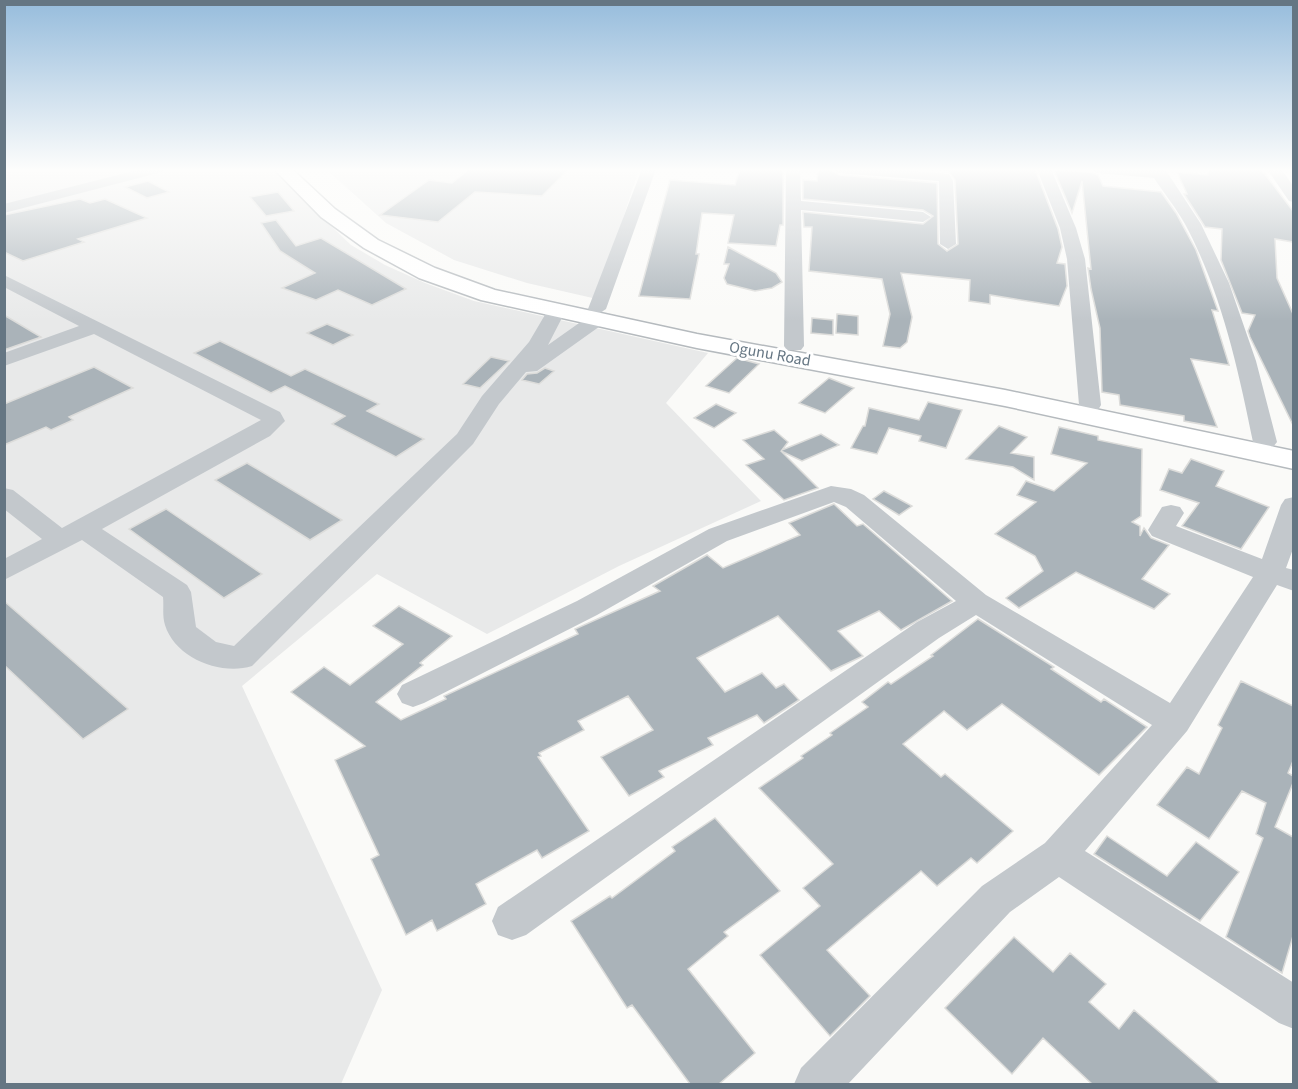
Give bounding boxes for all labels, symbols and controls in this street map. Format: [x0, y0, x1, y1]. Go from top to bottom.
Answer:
street label: Ogunu Road [728, 336, 812, 372]

